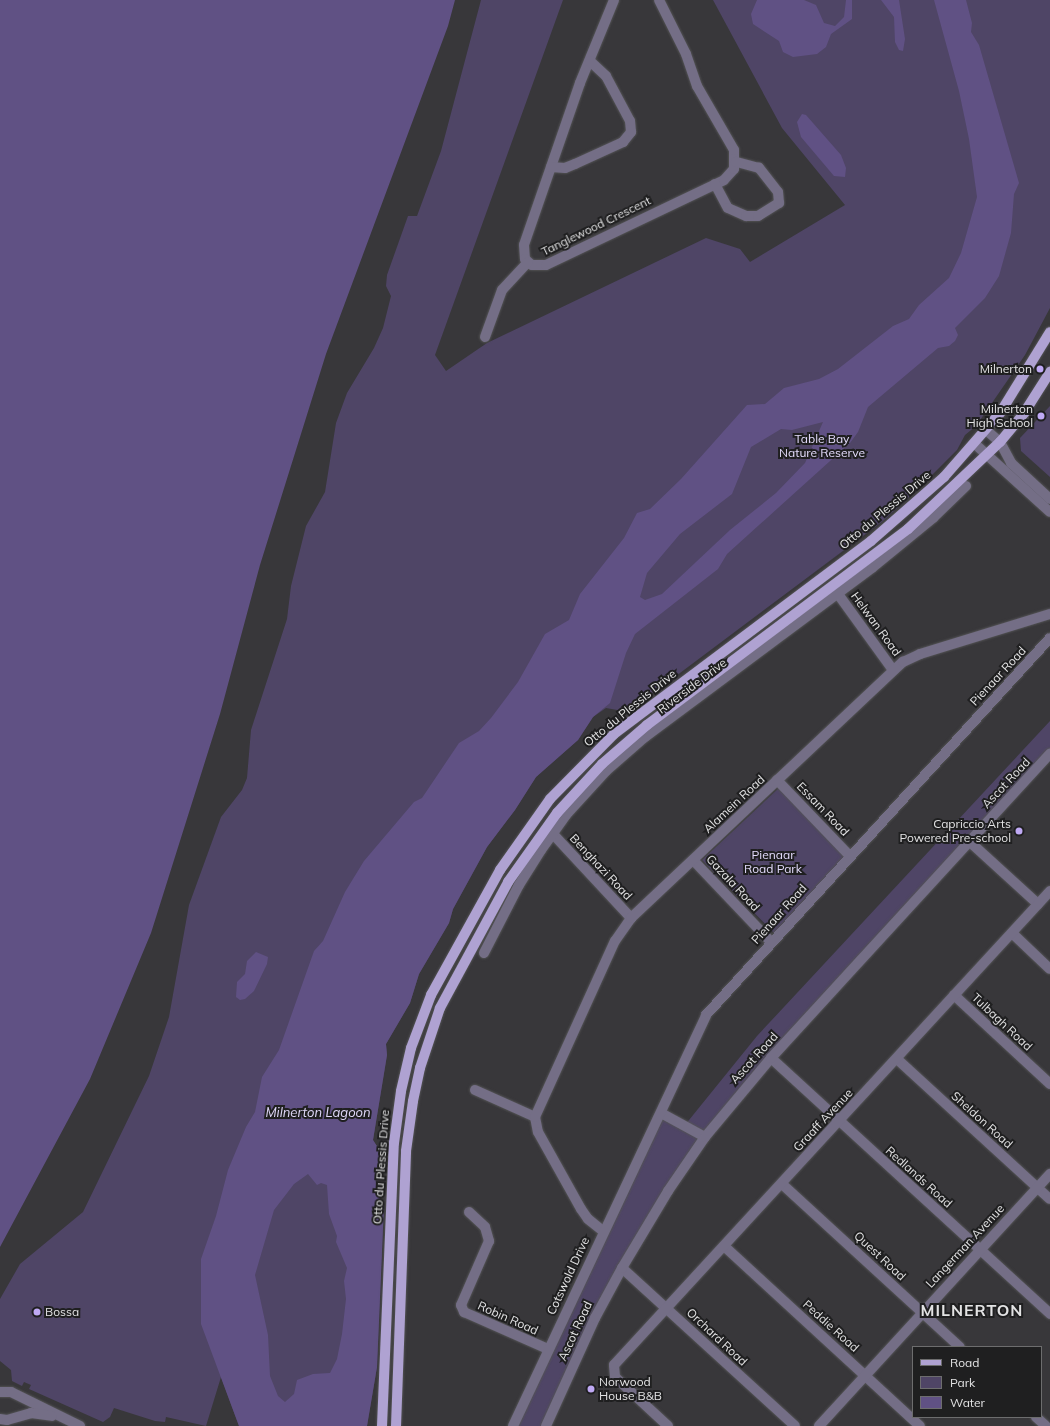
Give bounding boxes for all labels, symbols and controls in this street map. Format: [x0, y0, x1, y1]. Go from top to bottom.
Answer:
street label: Tanglewood Crescent [539, 193, 653, 259]
place label: Milnerton [980, 362, 1032, 376]
marker: Milnerton [1035, 364, 1045, 374]
place label: Milnerton High School [967, 402, 1033, 430]
marker: Milnerton High School [1036, 411, 1046, 421]
park label: Table Bay Nature Reserve [779, 432, 865, 460]
street label: Otto du Plessis Drive [836, 468, 934, 552]
street label: Helwan Road [848, 589, 904, 659]
street label: Pienaar Road [967, 643, 1029, 709]
street label: Riverside Drive [655, 655, 729, 717]
street label: Otto du Plessis Drive [581, 666, 679, 750]
street label: Ascot Road [979, 755, 1033, 811]
street label: Alamein Road [700, 772, 768, 836]
street label: Essam Road [794, 779, 852, 839]
place label: Capriccio Arts Powered Pre-school [899, 817, 1011, 845]
marker: Capriccio Arts Powered Pre-school [1014, 826, 1024, 836]
street label: Benghazi Road [567, 831, 635, 903]
park label: Pienaar Road Park [744, 848, 802, 876]
street label: Gazala Road [703, 852, 763, 914]
street label: Pienaar Road [748, 881, 810, 947]
street label: Tulbagh Road [969, 990, 1035, 1054]
street label: Ascot Road [727, 1029, 781, 1087]
street label: Graaff Avenue [790, 1086, 856, 1154]
street label: Sheldon Road [948, 1089, 1016, 1151]
water label: Milnerton Lagoon [265, 1104, 371, 1120]
street label: Otto du Plessis Drive [370, 1109, 392, 1225]
street label: Redlands Road [883, 1143, 955, 1211]
street label: Langerman Avenue [923, 1201, 1007, 1291]
street label: Quest Road [851, 1228, 909, 1284]
street label: Cotswold Drive [544, 1235, 592, 1317]
street label: Peddie Road [800, 1297, 862, 1355]
street label: Robin Road [476, 1298, 540, 1338]
street label: Ascot Road [555, 1299, 595, 1363]
district label: MILNERTON [921, 1300, 1023, 1320]
place label: Bossa [45, 1305, 79, 1319]
street label: Orchard Road [684, 1305, 750, 1369]
marker: Bossa [32, 1307, 42, 1317]
legend [912, 1346, 1042, 1418]
text: Road [950, 1355, 979, 1370]
place label: Norwood House B&B [599, 1375, 662, 1403]
text: Park [950, 1375, 975, 1390]
marker: Norwood House B&B [586, 1384, 596, 1394]
text: Water [950, 1395, 985, 1410]

